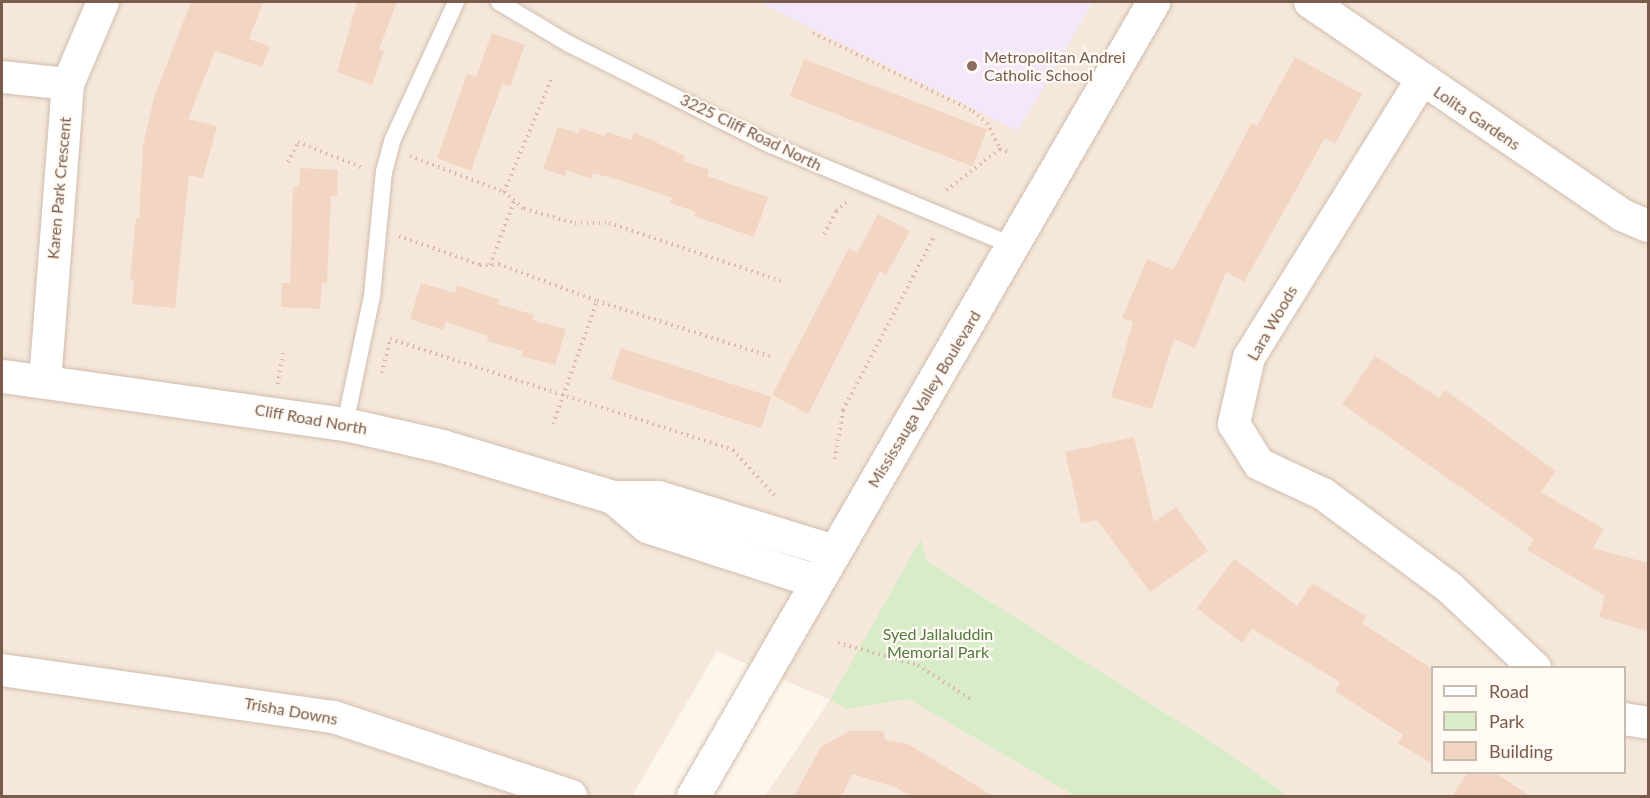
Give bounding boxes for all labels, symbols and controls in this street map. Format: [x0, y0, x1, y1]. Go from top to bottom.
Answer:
place label: Metropolitan Andrei Catholic School [984, 47, 1126, 85]
marker: Metropolitan Andrei Catholic School [965, 59, 979, 73]
street label: Lolita Gardens [1430, 82, 1524, 154]
street label: 3225 Cliff Road North [677, 89, 825, 175]
street label: Karen Park Crescent [43, 116, 75, 260]
street label: Lara Woods [1243, 282, 1301, 364]
street label: Mississauga Valley Boulevard [863, 307, 985, 491]
street label: Cliff Road North [253, 400, 369, 438]
park label: Syed Jallaluddin Memorial Park [882, 624, 994, 662]
legend [1431, 666, 1626, 774]
text: Road [1489, 680, 1529, 702]
street label: Trisha Downs [243, 693, 339, 729]
text: Park [1489, 710, 1524, 732]
text: Building [1489, 740, 1553, 762]

